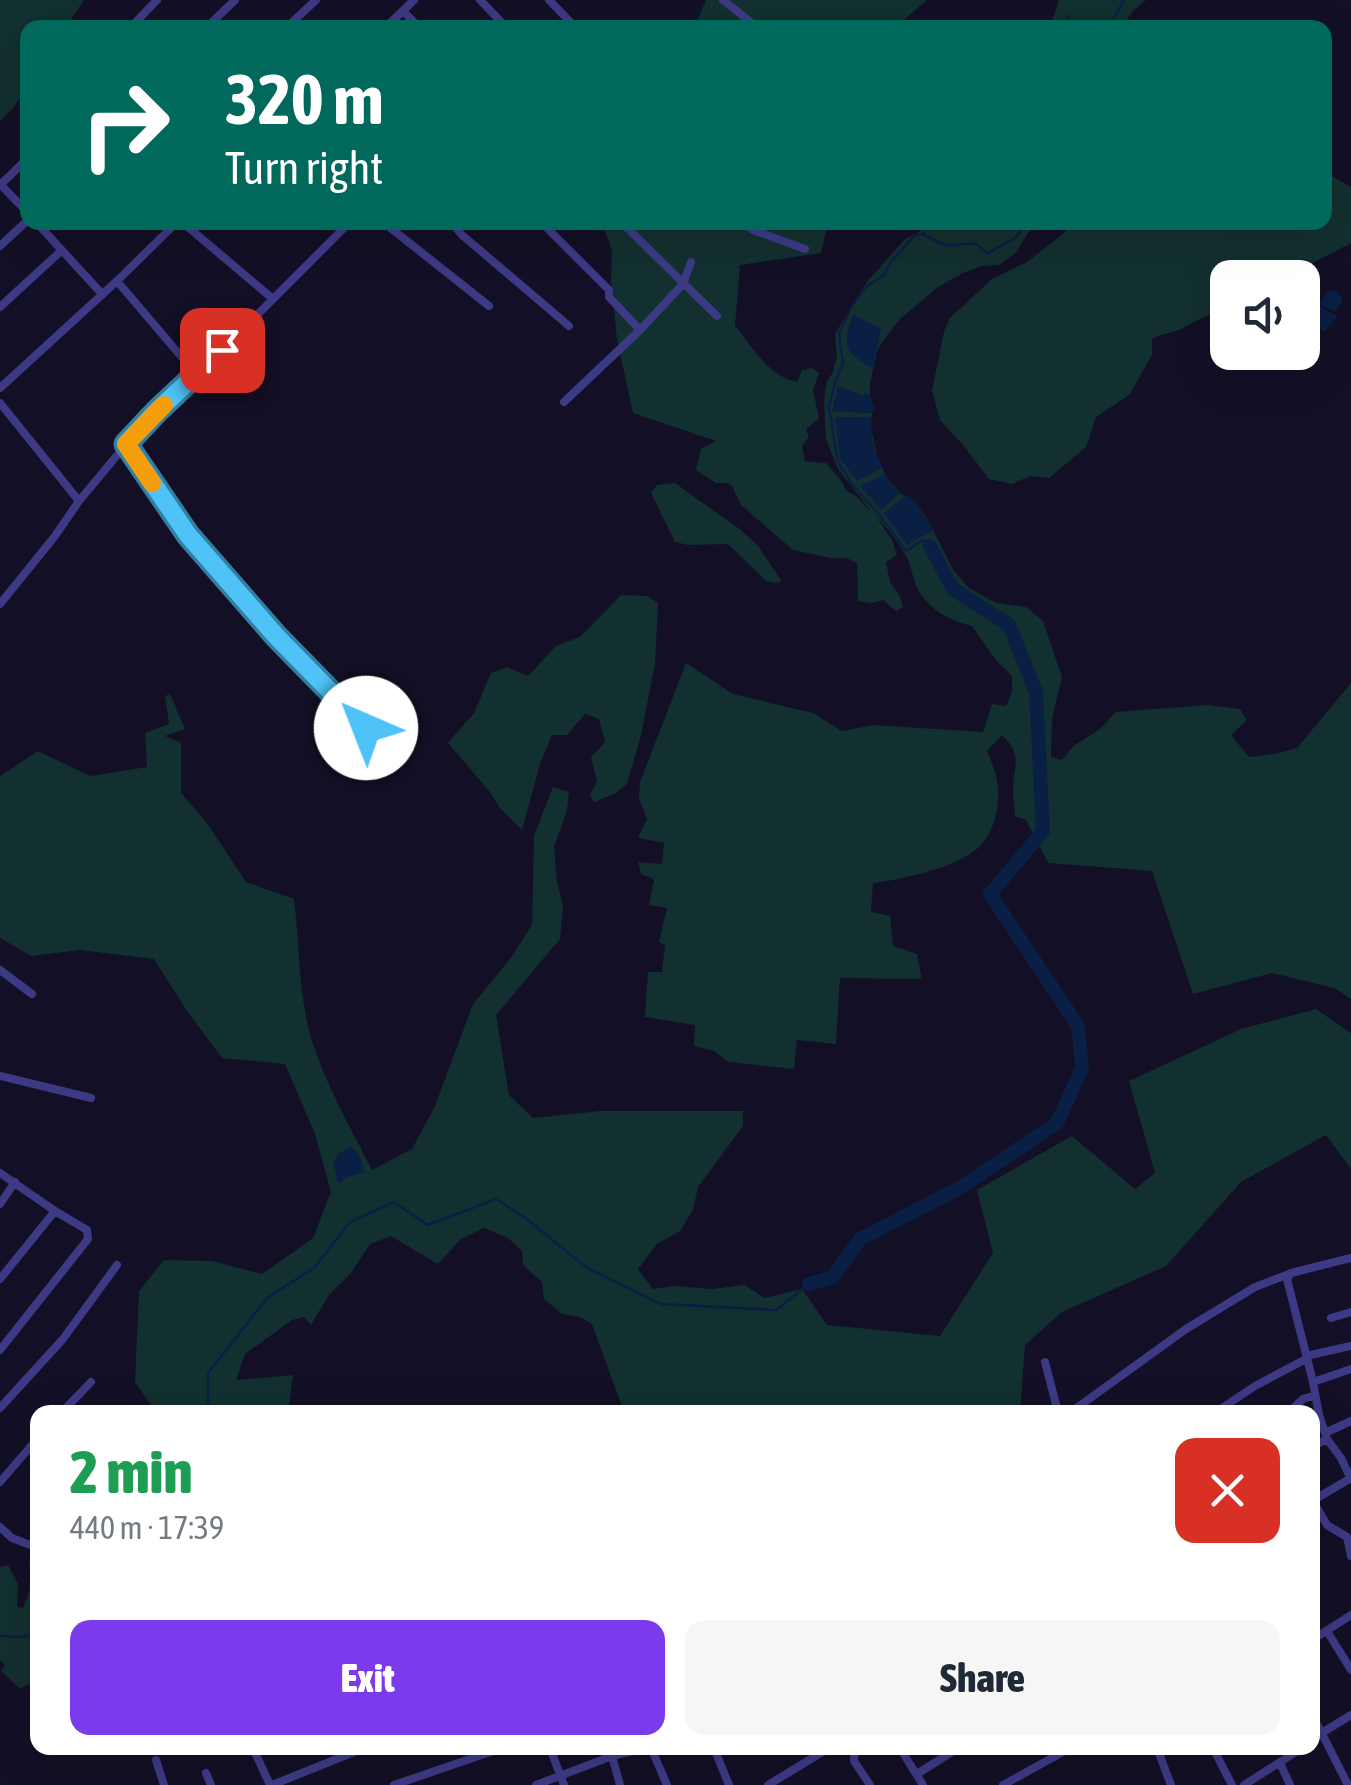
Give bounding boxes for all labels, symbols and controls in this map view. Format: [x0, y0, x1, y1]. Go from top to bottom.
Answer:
text: 320 m [225, 59, 384, 139]
icon: right [60, 60, 190, 190]
text: Turn right [225, 142, 383, 194]
map controls [1210, 260, 1320, 370]
button: sound [1210, 260, 1320, 370]
pin [180, 308, 265, 393]
icon: arrive [195, 323, 250, 378]
position arrow [314, 676, 418, 780]
text: 2 min [70, 1437, 193, 1506]
button: close [1175, 1438, 1280, 1543]
text: 440 m · 17:39 [70, 1509, 224, 1546]
button: Exit [70, 1620, 665, 1735]
button: Share [685, 1620, 1280, 1735]

